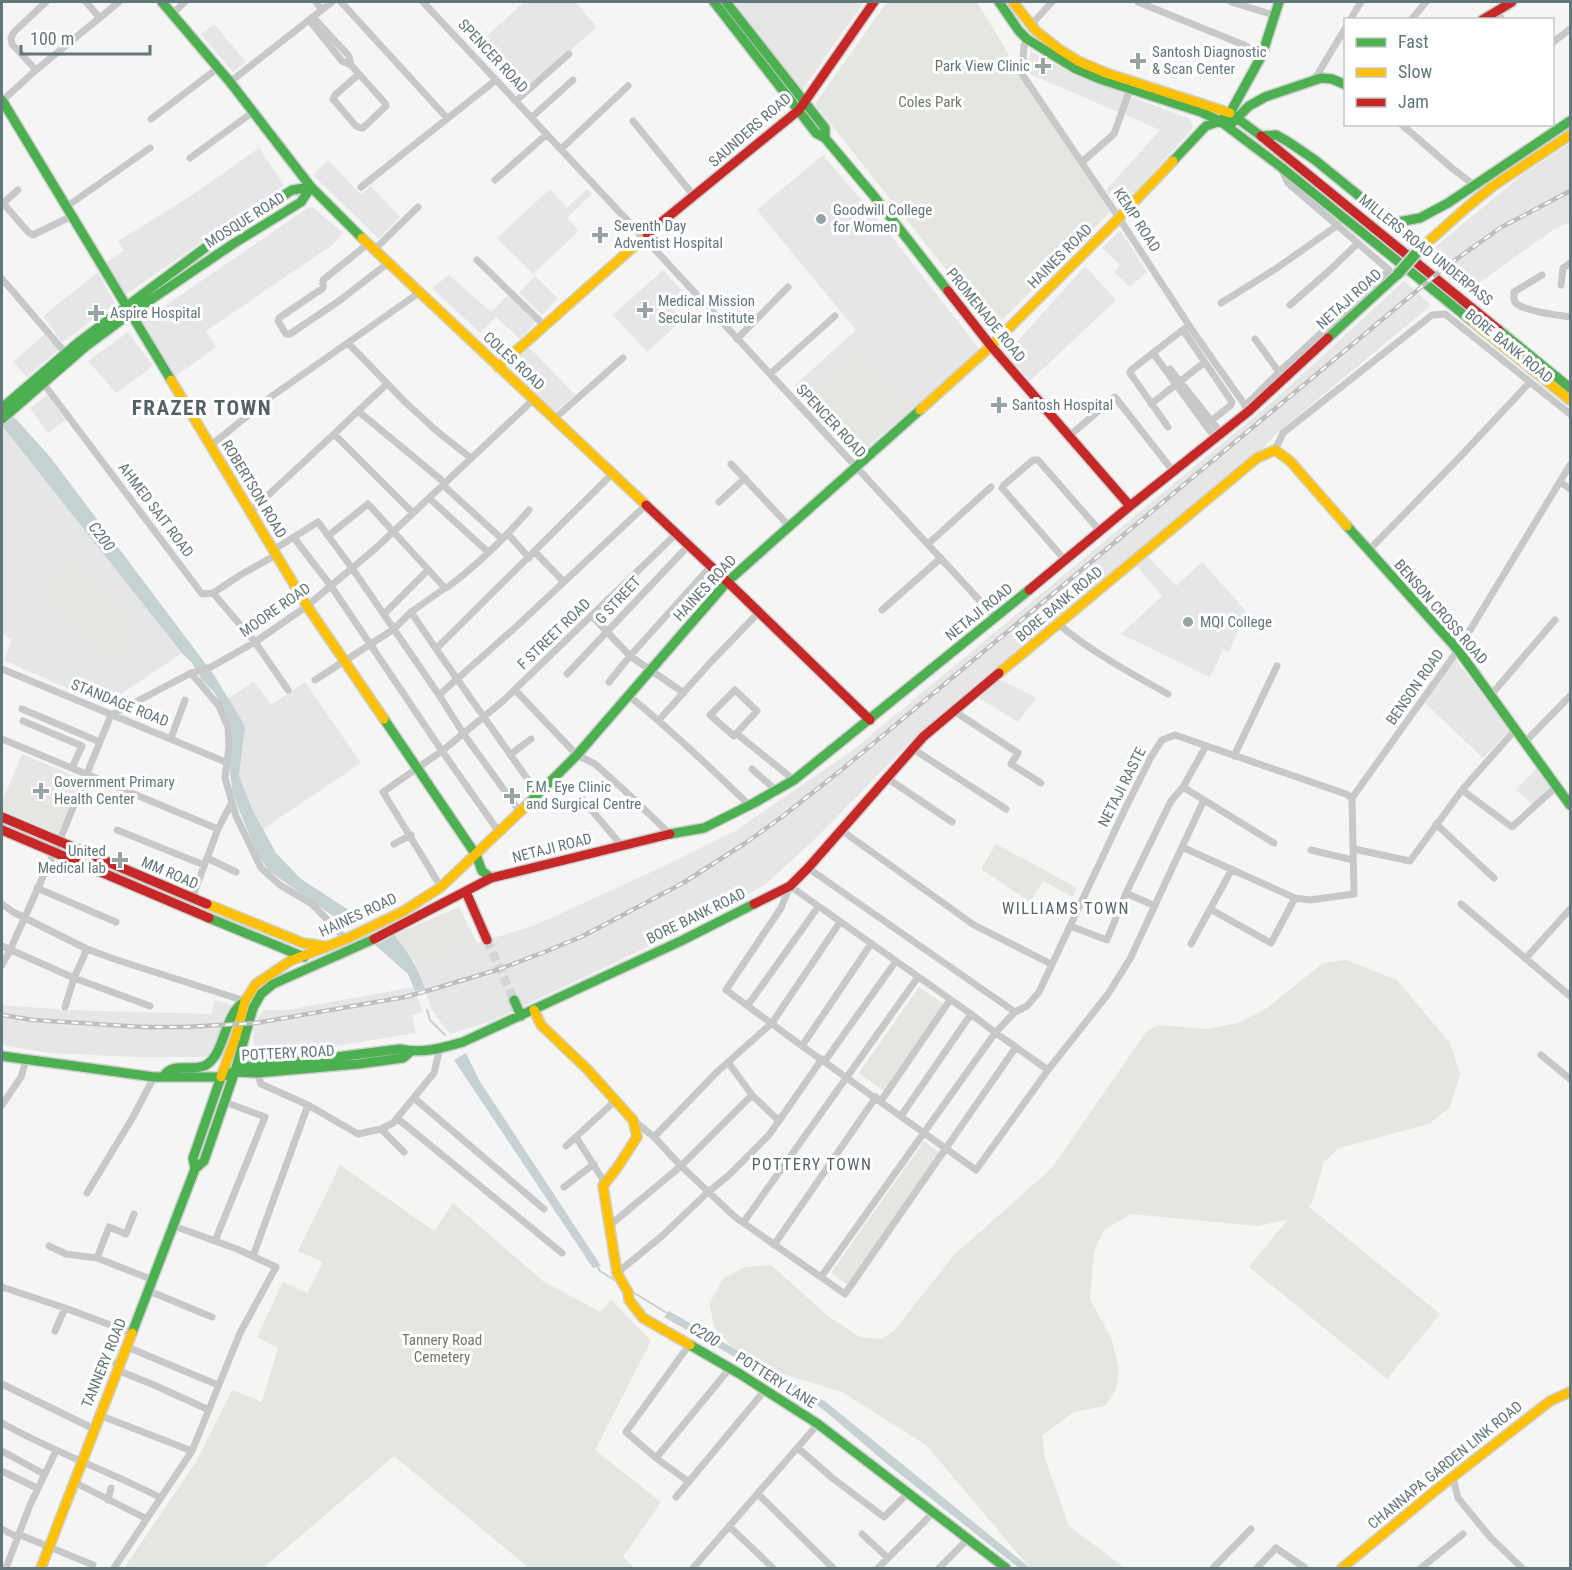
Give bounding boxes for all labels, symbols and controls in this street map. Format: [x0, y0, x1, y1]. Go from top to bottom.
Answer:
street label: SPENCER ROAD [454, 15, 532, 97]
scale bar [21, 18, 150, 56]
legend [1344, 18, 1554, 126]
text: 100 m [30, 28, 74, 49]
text: Fast [1398, 31, 1429, 52]
place label: Santosh Diagnostic & Scan Center [1152, 43, 1267, 78]
marker: Santosh Diagnostic & Scan Center [1129, 52, 1147, 70]
place label: Park View Clinic [935, 57, 1030, 75]
marker: Park View Clinic [1034, 57, 1052, 75]
text: Slow [1398, 61, 1433, 82]
street label: SAUNDERS ROAD [705, 89, 795, 171]
text: Jam [1398, 91, 1429, 112]
park label: Coles Park [898, 93, 962, 111]
street label: KEMP ROAD [1110, 185, 1164, 255]
street label: MOSQUE ROAD [202, 188, 288, 252]
street label: MILLERS ROAD UNDERPASS [1356, 191, 1497, 310]
place label: Goodwill College for Women [833, 201, 932, 236]
marker: Goodwill College for Women [814, 212, 828, 226]
place label: Seventh Day Adventist Hospital [614, 217, 723, 252]
street label: HAINES ROAD [1024, 220, 1096, 292]
marker: Seventh Day Adventist Hospital [591, 226, 609, 244]
street label: PROMENADE ROAD [943, 264, 1029, 366]
street label: NETAJI ROAD [1313, 265, 1385, 333]
place label: Medical Mission Secular Institute [658, 292, 755, 327]
marker: Medical Mission Secular Institute [636, 301, 654, 319]
marker: Aspire Hospital [87, 304, 105, 322]
place label: Aspire Hospital [110, 304, 201, 322]
street label: BORE BANK ROAD [1461, 305, 1557, 387]
street label: COLES ROAD [480, 328, 548, 394]
street label: SPENCER ROAD [792, 380, 870, 462]
district label: FRAZER TOWN [132, 396, 272, 420]
marker: Santosh Hospital [990, 396, 1008, 414]
place label: Santosh Hospital [1012, 396, 1113, 414]
street label: ROBERTSON ROAD [218, 437, 290, 541]
street label: AHMED SAIT ROAD [115, 459, 197, 561]
water label: C200 [84, 518, 119, 555]
street label: HAINES ROAD [670, 551, 740, 625]
street label: BENSON CROSS ROAD [1391, 556, 1491, 668]
street label: BORE BANK ROAD [1012, 562, 1106, 646]
street label: G STREET [591, 572, 645, 628]
street label: MOORE ROAD [236, 579, 314, 641]
street label: NETAJI ROAD [942, 579, 1016, 645]
street label: F STREET ROAD [514, 595, 594, 673]
place label: MQI College [1200, 613, 1272, 631]
marker: MQI College [1181, 615, 1195, 629]
street label: BENSON ROAD [1382, 646, 1448, 728]
street label: STANDAGE ROAD [69, 675, 171, 731]
street label: NETAJI RASTE [1094, 744, 1150, 830]
place label: Government Primary Health Center [54, 773, 175, 808]
place label: F.M. Eye Clinic and Surgical Centre [526, 778, 641, 813]
marker: Government Primary Health Center [32, 782, 50, 800]
marker: F.M. Eye Clinic and Surgical Centre [503, 787, 521, 805]
street label: NETAJI ROAD [510, 829, 594, 867]
place label: United Medical lab [38, 842, 106, 877]
marker: United Medical lab [111, 851, 129, 869]
street label: MM ROAD [139, 853, 201, 893]
street label: BORE BANK ROAD [644, 884, 748, 948]
street label: HAINES ROAD [316, 889, 400, 941]
district label: WILLIAMS TOWN [1002, 899, 1130, 918]
street label: POTTERY ROAD [241, 1042, 335, 1064]
district label: POTTERY TOWN [752, 1155, 872, 1174]
street label: TANNERY ROAD [78, 1316, 130, 1410]
water label: C200 [686, 1318, 724, 1351]
park label: Tannery Road Cemetery [402, 1331, 482, 1366]
street label: POTTERY LANE [732, 1348, 820, 1412]
street label: CHANNAPA GARDEN LINK ROAD [1364, 1397, 1526, 1533]

